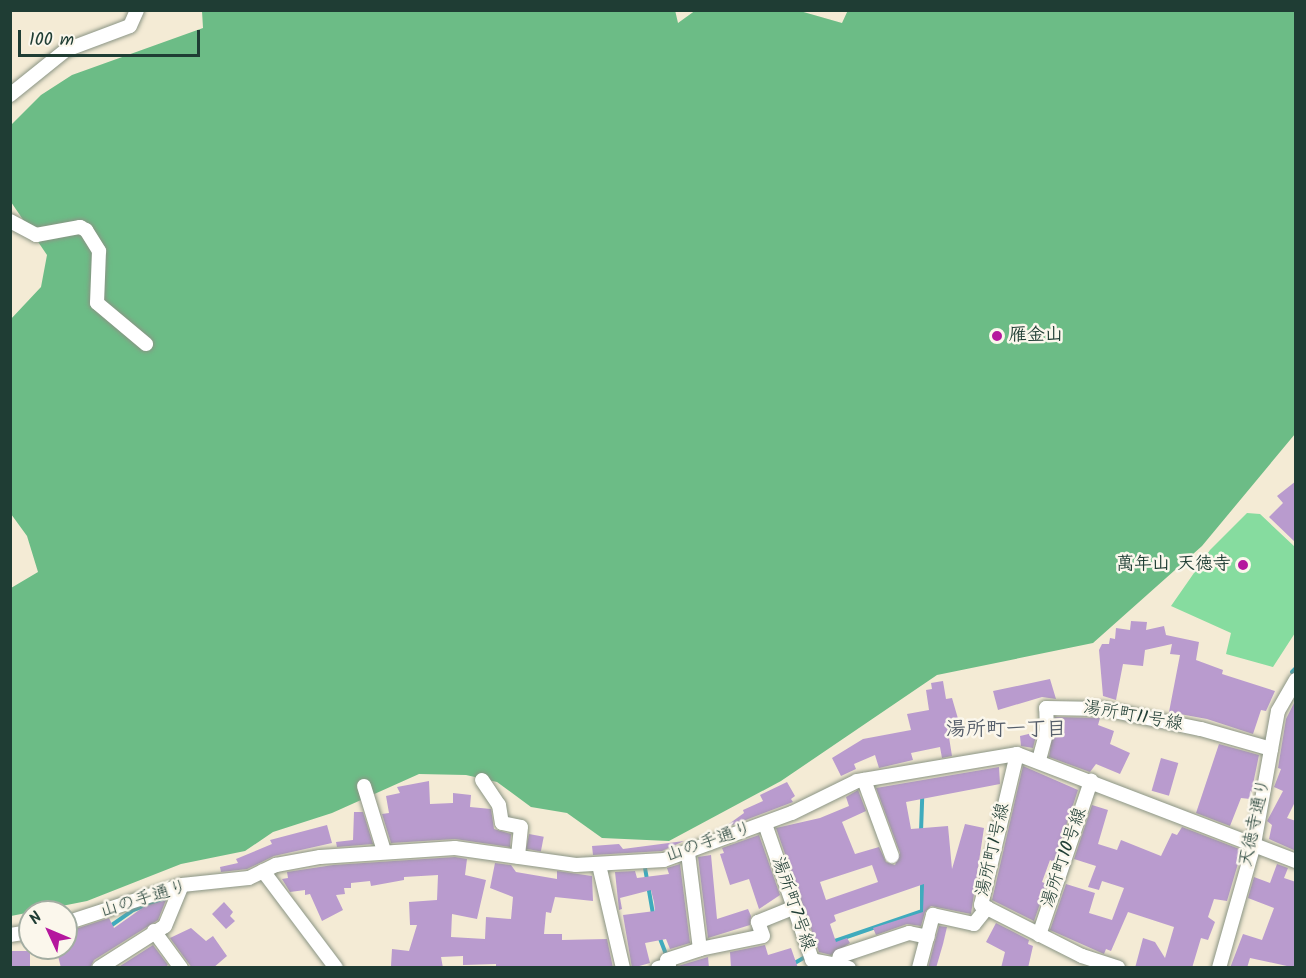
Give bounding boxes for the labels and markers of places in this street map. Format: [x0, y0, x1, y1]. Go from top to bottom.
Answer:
place label: 雁金山 [1009, 325, 1063, 347]
marker: 雁金山 [990, 329, 1004, 343]
place label: 萬年山 天徳寺 [1116, 554, 1231, 576]
marker: 萬年山 天徳寺 [1236, 558, 1250, 572]

